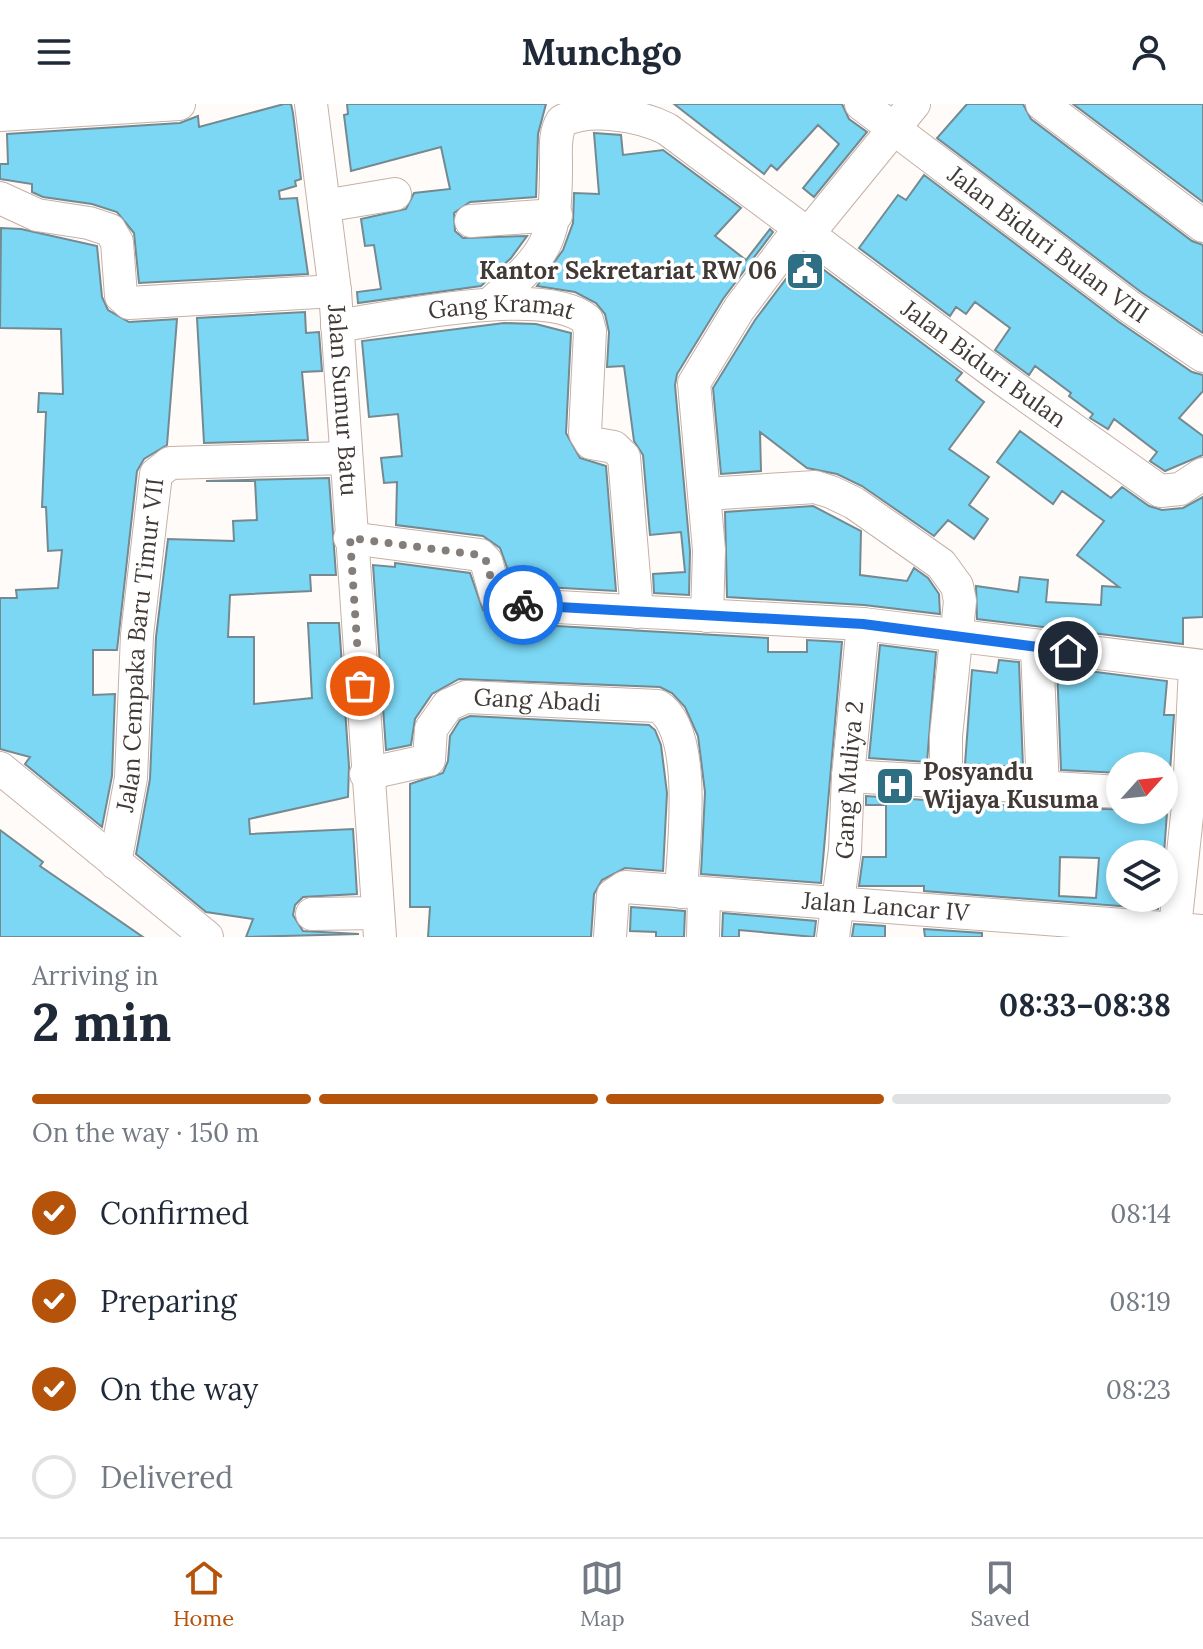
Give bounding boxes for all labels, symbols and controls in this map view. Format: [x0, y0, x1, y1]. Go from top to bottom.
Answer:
text: Munchgo [521, 29, 682, 75]
icon: menu [32, 30, 76, 74]
icon: person [1127, 30, 1171, 74]
street label: Jalan Biduri Bulan VIII [941, 158, 1154, 330]
public building icon: Kantor Sekretariat RW 06 [784, 250, 826, 292]
place label: Kantor Sekretariat RW 06 [479, 255, 777, 286]
street label: Gang Kramat [426, 288, 580, 327]
street label: Jalan Biduri Bulan [895, 292, 1073, 434]
street label: Jalan Sumur Batu [321, 302, 365, 497]
street label: Jalan Cempaka Baru Timur VII [109, 476, 170, 815]
courier [483, 565, 563, 645]
icon: bike [501, 583, 545, 627]
pin [1034, 617, 1102, 685]
icon: home [1046, 629, 1090, 673]
pin [326, 652, 394, 720]
icon: bag [338, 664, 382, 708]
street label: Gang Abadi [473, 681, 602, 718]
street label: Gang Muliya 2 [828, 699, 870, 861]
north arrow [1106, 752, 1178, 824]
map controls [1106, 752, 1178, 912]
place label: Posyandu Wijaya Kusuma [923, 756, 1099, 815]
hospital icon: Posyandu Wijaya Kusuma [874, 765, 916, 807]
button: layers [1106, 840, 1178, 912]
street label: Jalan Lancar IV [800, 884, 972, 928]
text: Arriving in [32, 959, 159, 992]
text: 08:33–08:38 [999, 986, 1171, 1024]
text: 2 min [32, 989, 171, 1055]
text: On the way · 150 m [32, 1116, 259, 1149]
icon: check [32, 1191, 76, 1235]
text: Confirmed [100, 1194, 249, 1232]
text: 08:14 [1110, 1197, 1171, 1230]
icon: check [32, 1279, 76, 1323]
text: Preparing [100, 1282, 237, 1320]
text: 08:19 [1109, 1285, 1171, 1318]
icon: check [32, 1367, 76, 1411]
text: On the way [100, 1370, 258, 1408]
text: 08:23 [1106, 1373, 1171, 1406]
text: Delivered [100, 1458, 233, 1496]
tab: Home [173, 1556, 234, 1632]
tab: Map [580, 1556, 625, 1632]
tab: Saved [971, 1556, 1030, 1632]

